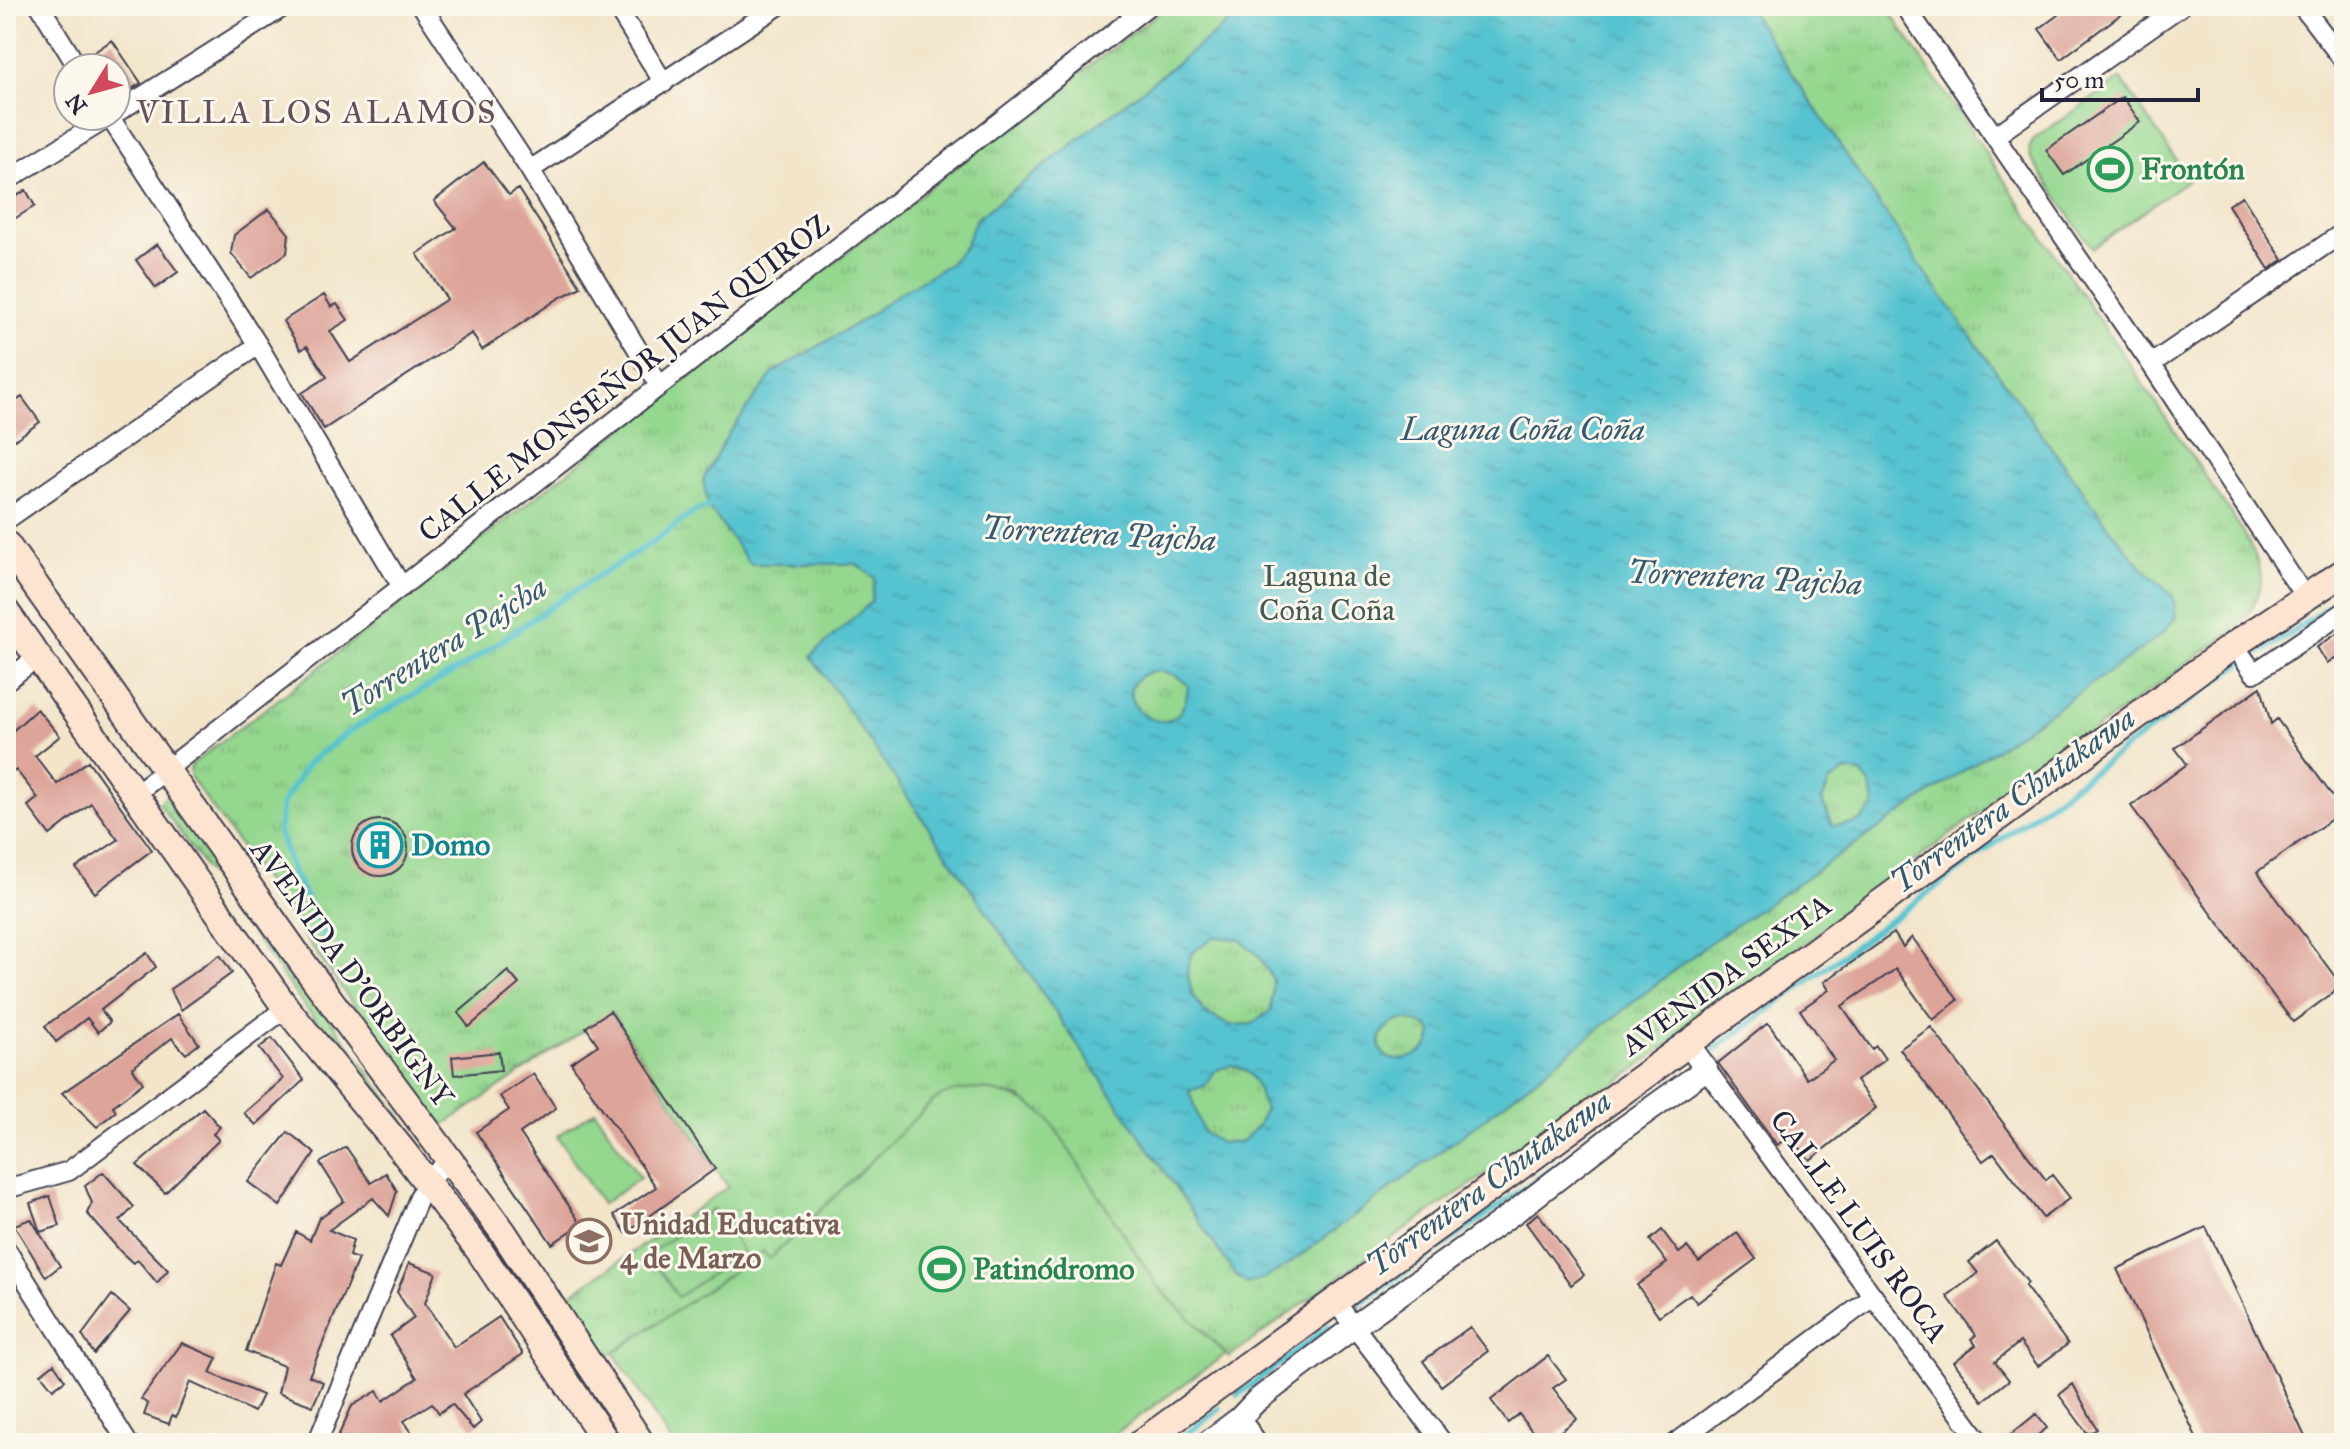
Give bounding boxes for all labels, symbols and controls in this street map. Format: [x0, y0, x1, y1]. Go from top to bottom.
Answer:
north arrow [52, 52, 132, 132]
scale bar [2042, 52, 2198, 102]
text: 50 m [2054, 65, 2104, 95]
text: N [60, 88, 93, 119]
district label: VILLA LOS ALAMOS [135, 93, 498, 132]
sports icon: Frontón [2086, 145, 2134, 193]
place label: Frontón [2141, 151, 2245, 187]
street label: CALLE MONSEÑOR JUAN QUIROZ [411, 206, 837, 550]
water label: Laguna Coña Coña [1399, 410, 1645, 449]
water label: Torrentera Pajcha [981, 508, 1217, 560]
water label: Torrentera Pajcha [1627, 552, 1863, 604]
park label: Laguna de Coña Coña [1259, 558, 1395, 628]
water label: Torrentera Pajcha [334, 567, 554, 725]
water label: Torrentera Chutakawa [1883, 698, 2143, 902]
building icon: Domo [356, 821, 404, 869]
place label: Domo [411, 827, 490, 863]
street label: AVENIDA D'ORBIGNY [242, 831, 462, 1114]
street label: AVENIDA SEXTA [1612, 887, 1838, 1064]
water label: Torrentera Chutakawa [1359, 1081, 1619, 1285]
street label: CALLE LUIS ROCA [1763, 1103, 1955, 1349]
place label: Unidad Educativa 4 de Marzo [620, 1206, 841, 1276]
school or university icon: Unidad Educativa 4 de Marzo [565, 1217, 613, 1265]
sports icon: Patinódromo [918, 1245, 966, 1293]
place label: Patinódromo [973, 1251, 1135, 1287]

